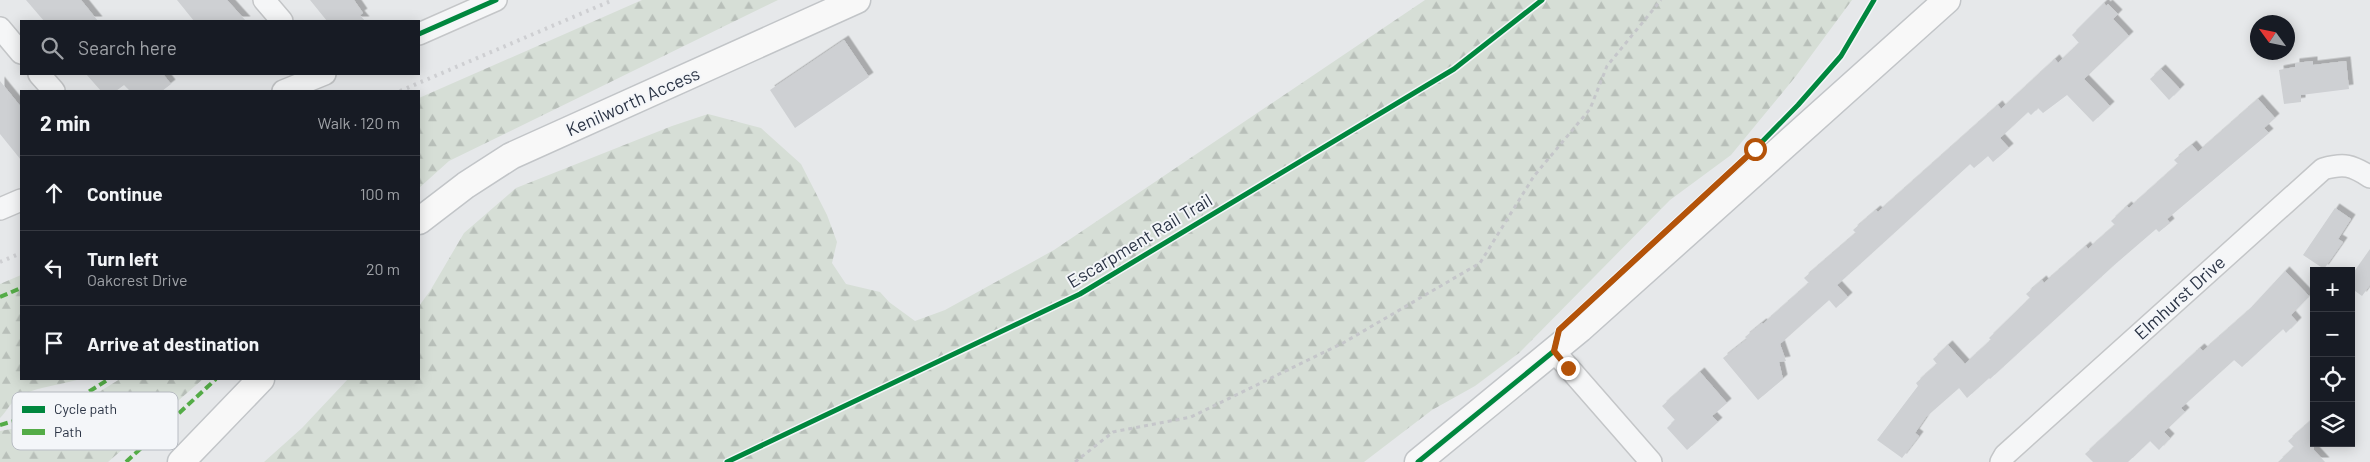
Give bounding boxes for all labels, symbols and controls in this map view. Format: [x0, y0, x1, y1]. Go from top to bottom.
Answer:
north arrow [2250, 15, 2295, 60]
search box [20, 20, 420, 75]
icon: search [38, 34, 66, 62]
text: Search here [78, 36, 177, 59]
street label: Kenilworth Access [562, 62, 703, 140]
text: 2 min [40, 110, 90, 135]
text: Walk · 120 m [317, 113, 400, 132]
route start [1744, 138, 1767, 161]
icon: ahead [40, 179, 68, 207]
text: Continue [87, 182, 163, 205]
text: 100 m [360, 184, 400, 203]
street label: Escarpment Rail Trail [1063, 188, 1216, 292]
text: Turn left [87, 247, 158, 270]
street label: Elmhurst Drive [2129, 251, 2229, 344]
icon: left [40, 254, 68, 282]
text: 20 m [366, 259, 400, 278]
map controls [2310, 267, 2355, 447]
button: + [2310, 267, 2355, 312]
text: Oakcrest Drive [87, 270, 188, 289]
button: − [2310, 312, 2355, 357]
icon: arrive [40, 329, 68, 357]
text: Arrive at destination [87, 332, 259, 355]
route end [1557, 357, 1580, 380]
button: locate [2310, 357, 2355, 402]
legend [12, 392, 178, 450]
text: Cycle path [54, 400, 117, 417]
button: layers [2310, 402, 2355, 447]
text: Path [54, 423, 82, 440]

